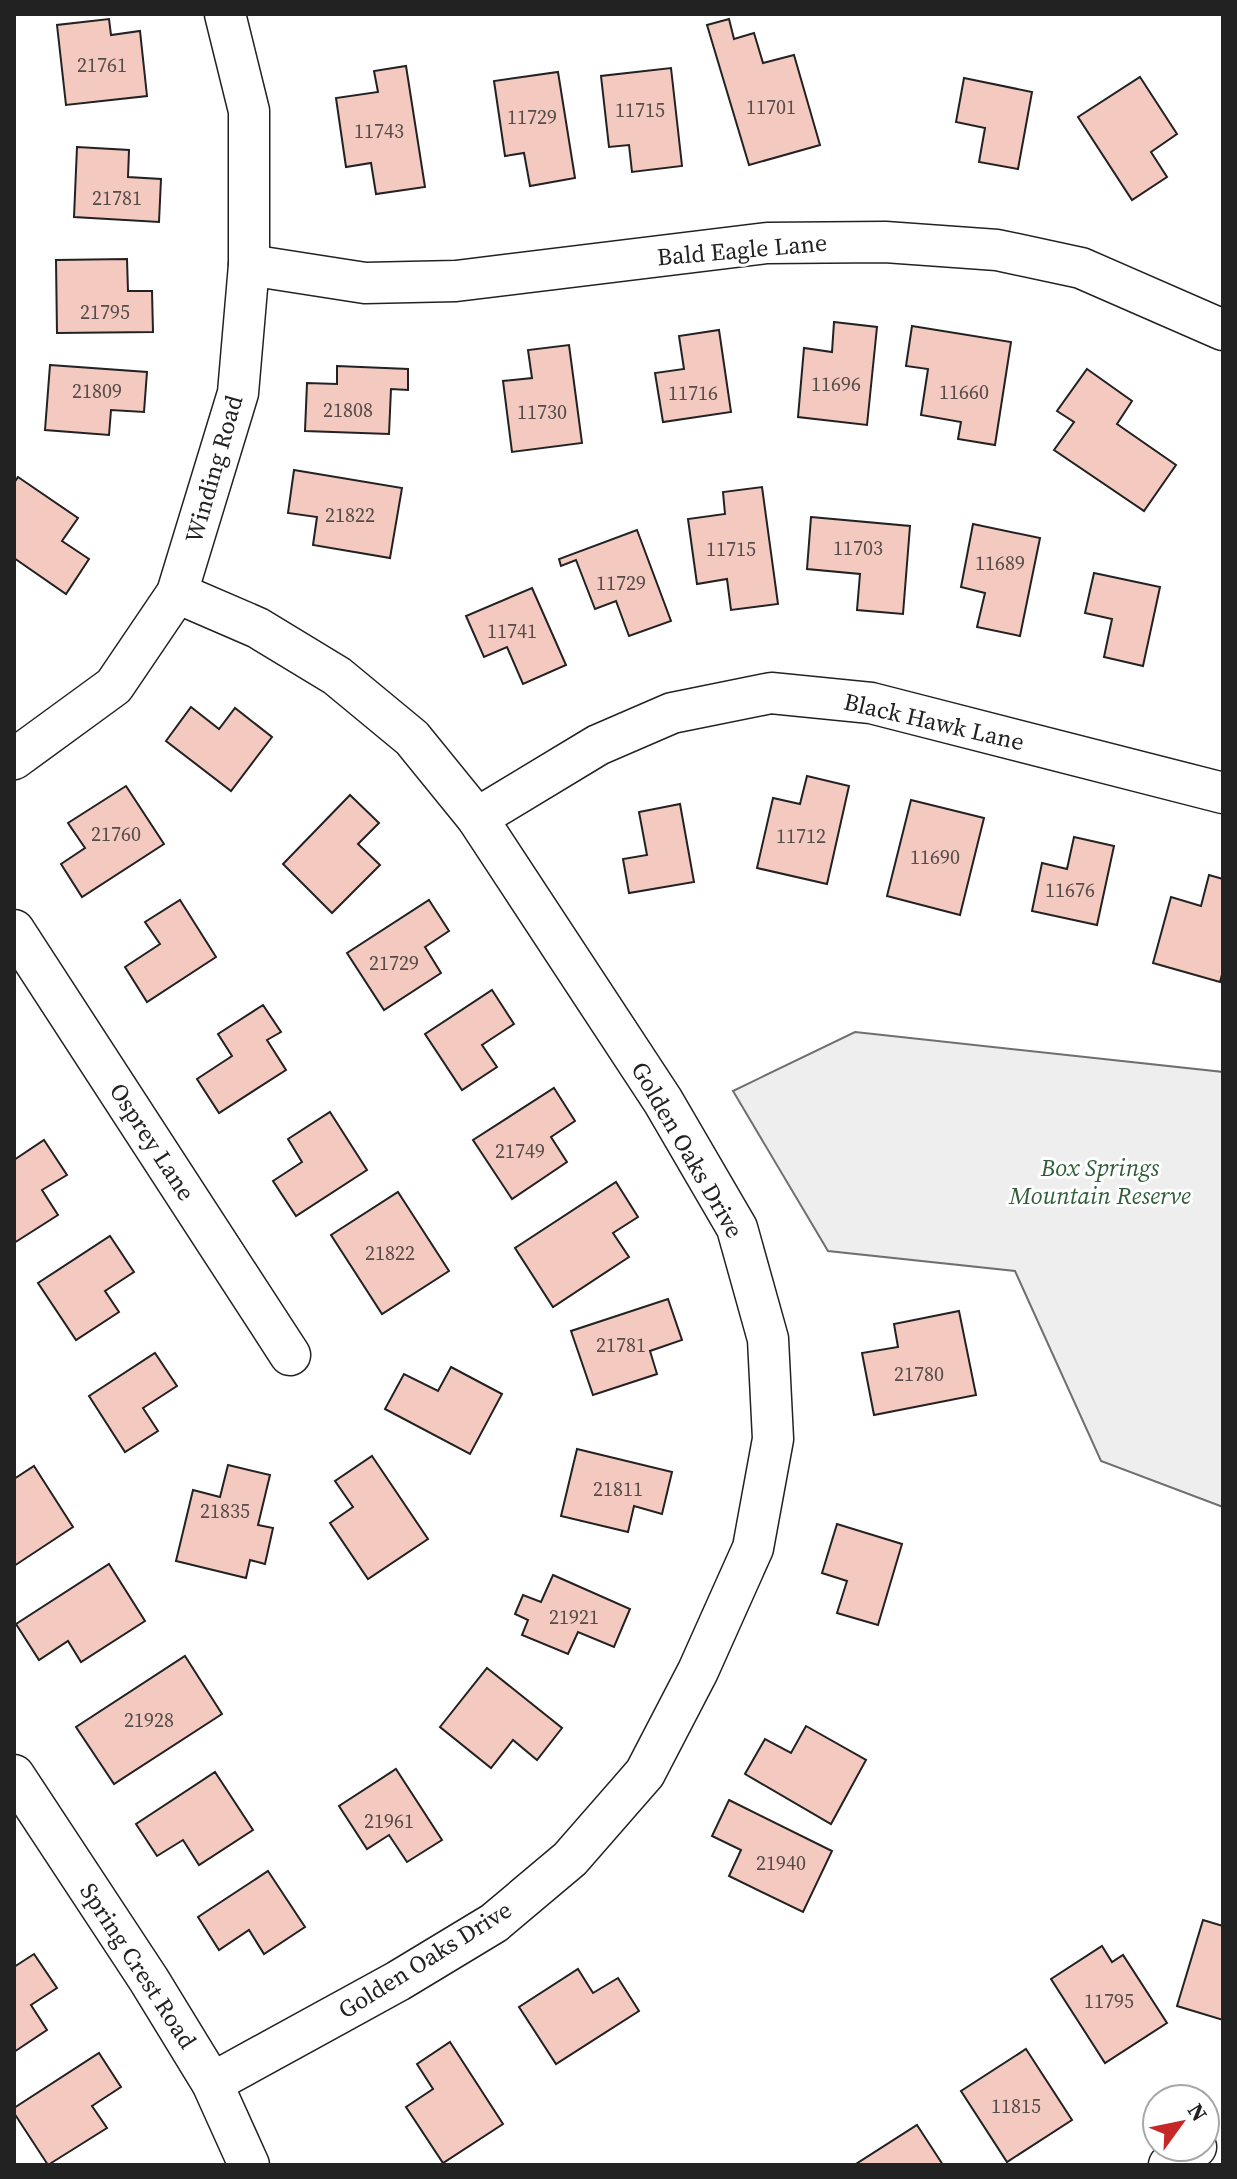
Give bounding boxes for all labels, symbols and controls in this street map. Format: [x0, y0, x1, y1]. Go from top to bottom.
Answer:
house number: 21761 [77, 51, 127, 79]
house number: 11701 [746, 93, 796, 121]
house number: 11715 [615, 96, 665, 124]
house number: 11729 [507, 103, 557, 131]
house number: 11743 [354, 117, 404, 145]
house number: 21781 [92, 184, 142, 212]
street label: Bald Eagle Lane [656, 226, 828, 273]
house number: 21795 [80, 298, 130, 326]
house number: 11696 [811, 370, 861, 398]
house number: 21809 [72, 377, 122, 405]
house number: 11660 [939, 378, 989, 406]
house number: 11716 [668, 379, 718, 407]
street label: Winding Road [177, 391, 250, 546]
house number: 21808 [323, 396, 373, 424]
house number: 11730 [517, 398, 567, 426]
house number: 21822 [325, 501, 375, 529]
house number: 11703 [833, 534, 883, 562]
house number: 11715 [706, 535, 756, 563]
house number: 11689 [975, 549, 1025, 577]
house number: 11729 [596, 569, 646, 597]
house number: 11741 [487, 617, 537, 645]
street label: Black Hawk Lane [841, 685, 1028, 758]
house number: 21760 [91, 820, 141, 848]
house number: 11712 [776, 822, 826, 850]
house number: 11690 [910, 843, 960, 871]
house number: 11676 [1045, 876, 1095, 904]
house number: 21729 [369, 949, 419, 977]
street label: Golden Oaks Drive [624, 1056, 751, 1244]
street label: Osprey Lane [102, 1076, 203, 1207]
house number: 21749 [495, 1137, 545, 1165]
park label: Box Springs Mountain Reserve [1008, 1151, 1191, 1212]
house number: 21822 [365, 1239, 415, 1267]
house number: 21781 [596, 1331, 646, 1359]
house number: 21780 [894, 1360, 944, 1388]
house number: 21811 [593, 1475, 643, 1503]
house number: 21835 [200, 1497, 250, 1525]
house number: 21921 [549, 1603, 599, 1631]
house number: 21928 [124, 1706, 174, 1734]
house number: 21961 [364, 1807, 414, 1835]
house number: 21940 [756, 1849, 806, 1877]
street label: Spring Crest Road [72, 1876, 205, 2055]
street label: Golden Oaks Drive [332, 1893, 518, 2026]
house number: 11795 [1084, 1987, 1134, 2015]
north arrow [1141, 2083, 1221, 2163]
house number: 11815 [991, 2092, 1041, 2120]
text: N [1181, 2097, 1215, 2127]

